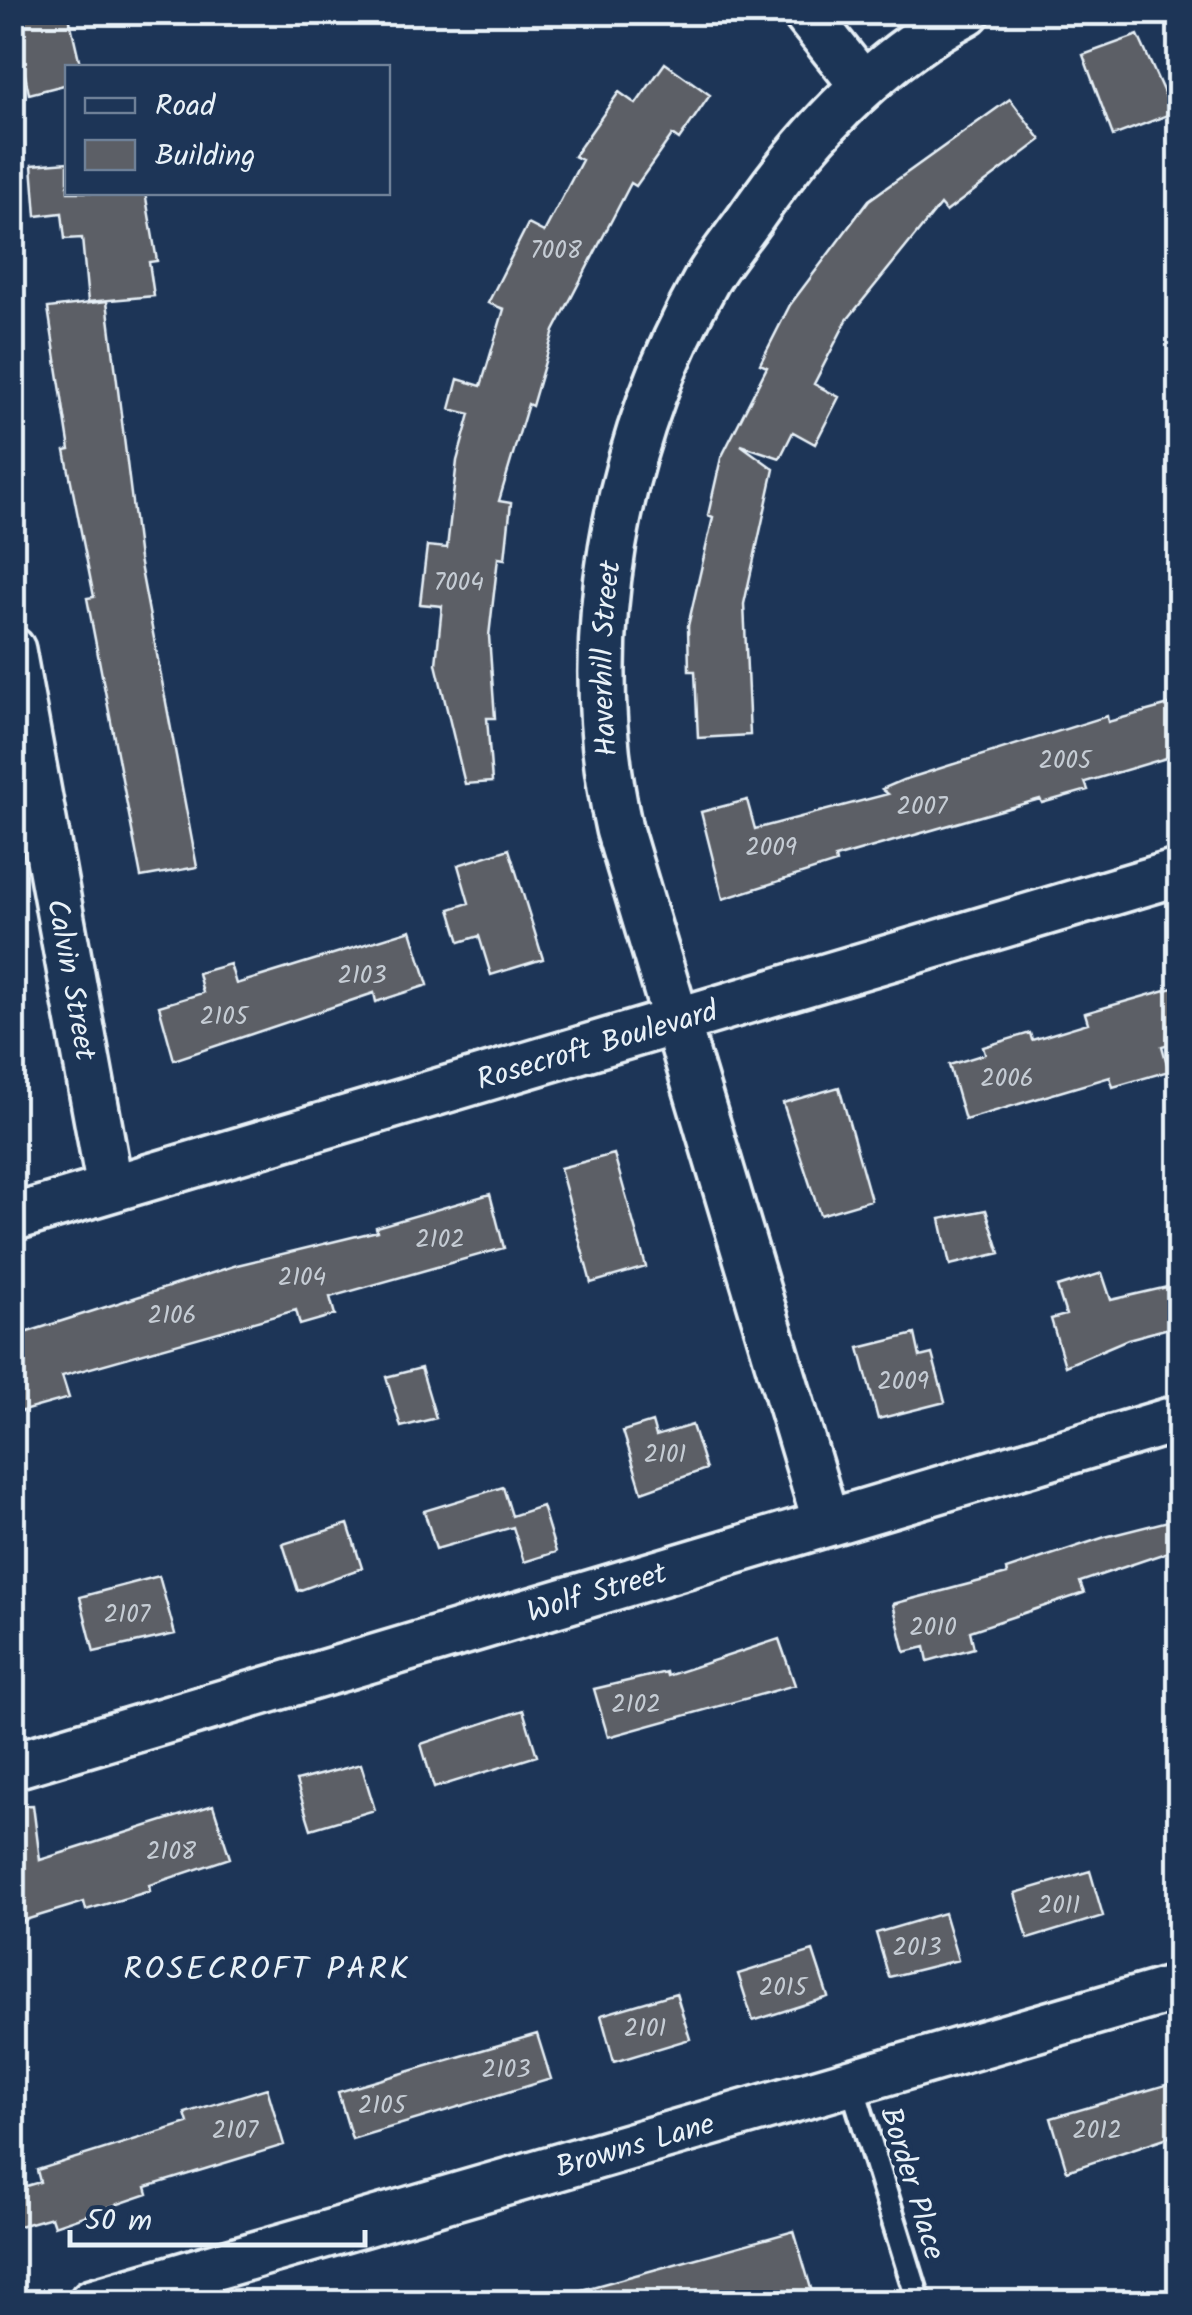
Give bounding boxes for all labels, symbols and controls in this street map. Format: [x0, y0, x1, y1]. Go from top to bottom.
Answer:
legend [65, 65, 390, 195]
text: Road [155, 83, 216, 131]
text: Building [155, 133, 255, 181]
house number: 7008 [530, 231, 583, 271]
street label: Haverhill Street [580, 557, 636, 759]
house number: 7004 [434, 563, 484, 603]
house number: 2005 [1039, 741, 1093, 781]
house number: 2007 [896, 787, 949, 827]
house number: 2009 [745, 828, 797, 868]
street label: Calvin Street [32, 895, 108, 1065]
house number: 2103 [337, 956, 387, 996]
street label: Rosecroft Boulevard [471, 988, 725, 1105]
house number: 2105 [200, 997, 250, 1037]
house number: 2006 [980, 1059, 1034, 1099]
house number: 2102 [415, 1220, 465, 1260]
house number: 2104 [278, 1258, 326, 1298]
house number: 2106 [148, 1296, 196, 1336]
house number: 2009 [877, 1362, 929, 1402]
house number: 2101 [644, 1435, 686, 1475]
street label: Wolf Street [521, 1550, 673, 1637]
house number: 2107 [104, 1595, 152, 1635]
house number: 2010 [909, 1608, 957, 1648]
house number: 2102 [611, 1685, 661, 1725]
house number: 2108 [146, 1832, 197, 1872]
house number: 2011 [1038, 1886, 1080, 1926]
house number: 2013 [892, 1928, 942, 1968]
district label: ROSECROFT PARK [123, 1945, 411, 1996]
house number: 2015 [759, 1968, 809, 2008]
house number: 2101 [624, 2009, 666, 2049]
house number: 2103 [481, 2050, 531, 2090]
house number: 2105 [358, 2086, 408, 2126]
street label: Browns Lane [550, 2101, 721, 2193]
street label: Border Place [865, 2101, 957, 2266]
house number: 2107 [212, 2111, 260, 2151]
house number: 2012 [1072, 2111, 1122, 2151]
scale bar [70, 2185, 365, 2247]
text: 50 m [85, 2198, 152, 2246]

